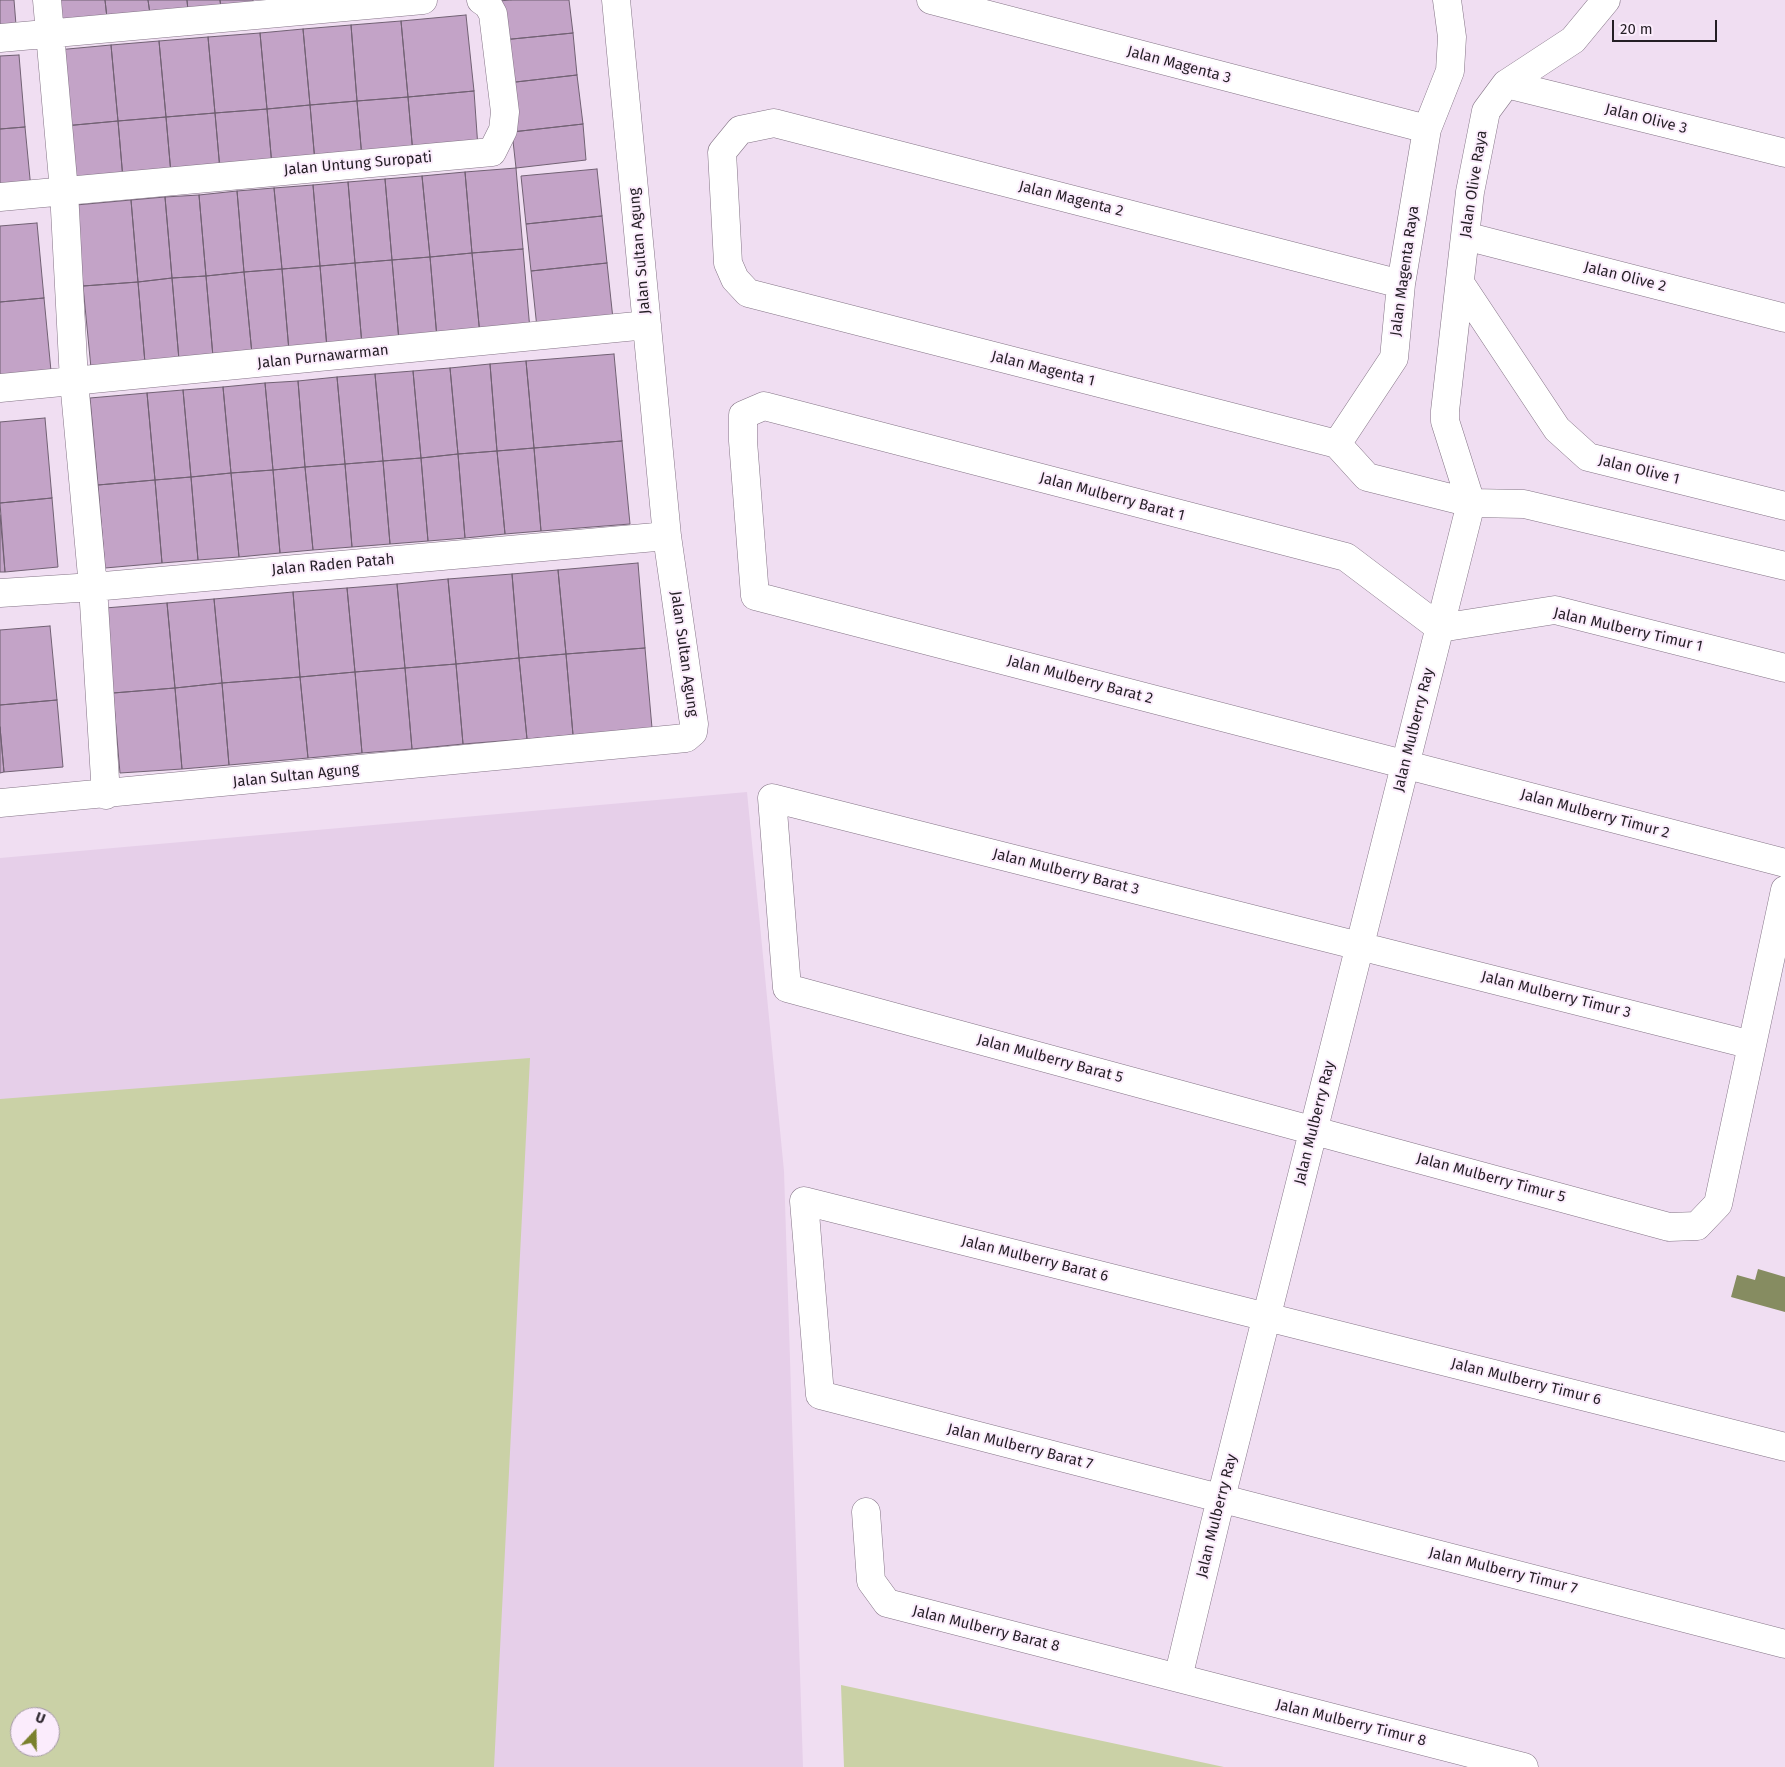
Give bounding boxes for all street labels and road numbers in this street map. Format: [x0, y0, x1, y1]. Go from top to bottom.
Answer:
street label: Jalan Magenta 3 [1125, 42, 1233, 88]
street label: Jalan Olive 3 [1603, 100, 1689, 138]
street label: Jalan Olive Raya [1457, 129, 1491, 239]
street label: Jalan Untung Suropati [283, 149, 433, 179]
street label: Jalan Magenta 2 [1017, 177, 1125, 221]
street label: Jalan Sultan Agung [626, 187, 654, 315]
street label: Jalan Magenta Raya [1387, 205, 1423, 337]
street label: Jalan Olive 2 [1582, 258, 1668, 296]
street label: Jalan Purnawarman [256, 341, 390, 373]
street label: Jalan Magenta 1 [989, 347, 1097, 391]
street label: Jalan Olive 1 [1597, 451, 1681, 489]
street label: Jalan Mulberry Barat 1 [1038, 469, 1186, 525]
street label: Jalan Raden Patah [271, 551, 395, 579]
street label: Jalan Sultan Agung [666, 590, 702, 718]
street label: Jalan Mulberry Timur 1 [1552, 604, 1704, 656]
street label: Jalan Mulberry Barat 2 [1005, 652, 1155, 708]
street label: Jalan Mulberry Ray [1390, 666, 1438, 794]
street label: Jalan Sultan Agung [232, 760, 360, 792]
street label: Jalan Mulberry Timur 2 [1519, 785, 1671, 843]
street label: Jalan Mulberry Barat 3 [991, 845, 1141, 899]
street label: Jalan Mulberry Timur 3 [1479, 968, 1633, 1022]
street label: Jalan Mulberry Barat 5 [975, 1031, 1125, 1087]
street label: Jalan Mulberry Ray [1291, 1059, 1339, 1187]
street label: Jalan Mulberry Timur 5 [1415, 1149, 1567, 1207]
street label: Jalan Mulberry Barat 6 [960, 1232, 1110, 1286]
street label: Jalan Mulberry Timur 6 [1449, 1355, 1603, 1409]
street label: Jalan Mulberry Barat 7 [945, 1420, 1095, 1474]
street label: Jalan Mulberry Ray [1193, 1452, 1241, 1580]
street label: Jalan Mulberry Timur 7 [1427, 1544, 1579, 1598]
street label: Jalan Mulberry Barat 8 [911, 1602, 1061, 1656]
street label: Jalan Mulberry Timur 8 [1274, 1696, 1428, 1750]

